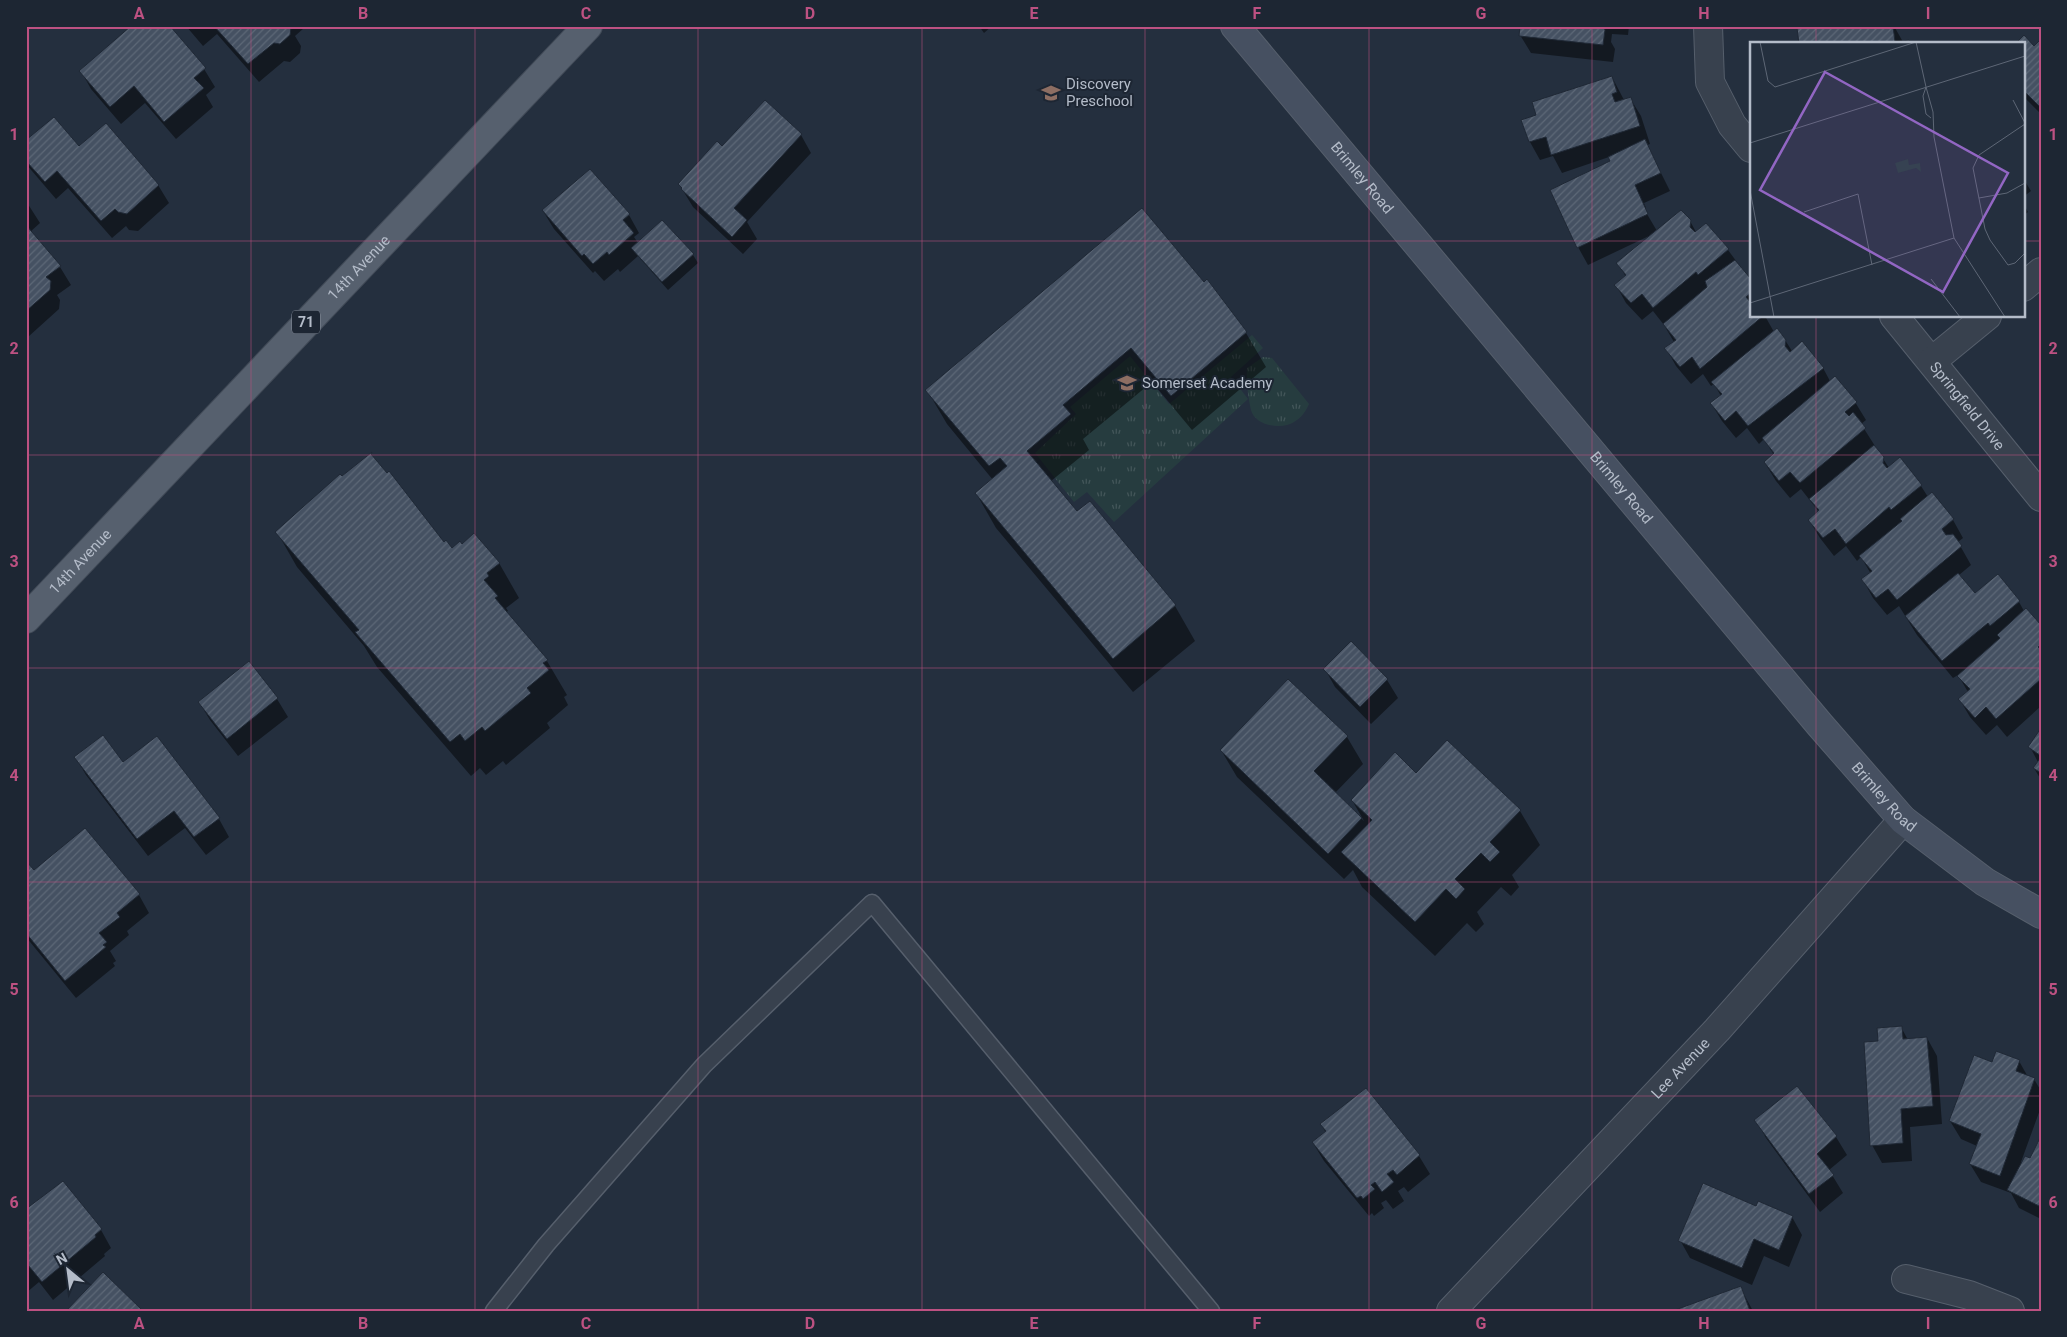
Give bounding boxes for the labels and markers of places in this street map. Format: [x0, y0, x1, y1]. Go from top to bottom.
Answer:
place label: Discovery Preschool [1066, 75, 1133, 110]
school or university icon: Discovery Preschool [1040, 82, 1062, 104]
school or university icon: Somerset Academy [1116, 372, 1138, 394]
place label: Somerset Academy [1142, 374, 1272, 392]

